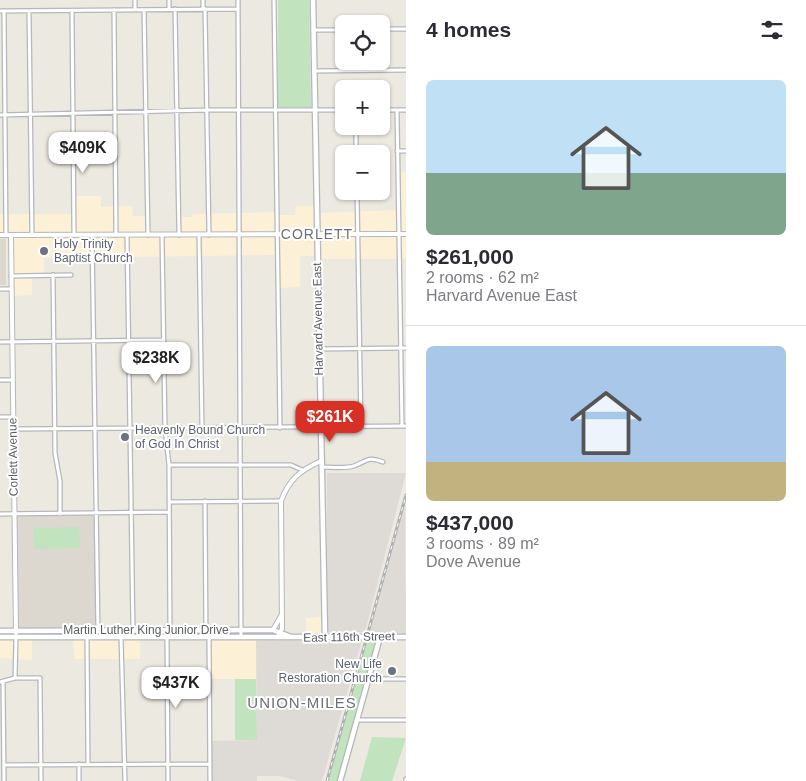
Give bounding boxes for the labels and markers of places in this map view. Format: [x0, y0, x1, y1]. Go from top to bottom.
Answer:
pin: $409K [48, 132, 118, 174]
place label: Holy Trinity Baptist Church [54, 237, 133, 265]
marker: Holy Trinity Baptist Church [38, 245, 50, 257]
pin: $238K [121, 342, 191, 384]
pin: $261K [295, 400, 365, 443]
place label: Heavenly Bound Church of God In Christ [135, 423, 265, 451]
marker: Heavenly Bound Church of God In Christ [119, 431, 131, 443]
place label: New Life Restoration Church [279, 657, 382, 685]
marker: New Life Restoration Church [386, 665, 398, 677]
pin: $437K [141, 666, 211, 709]

